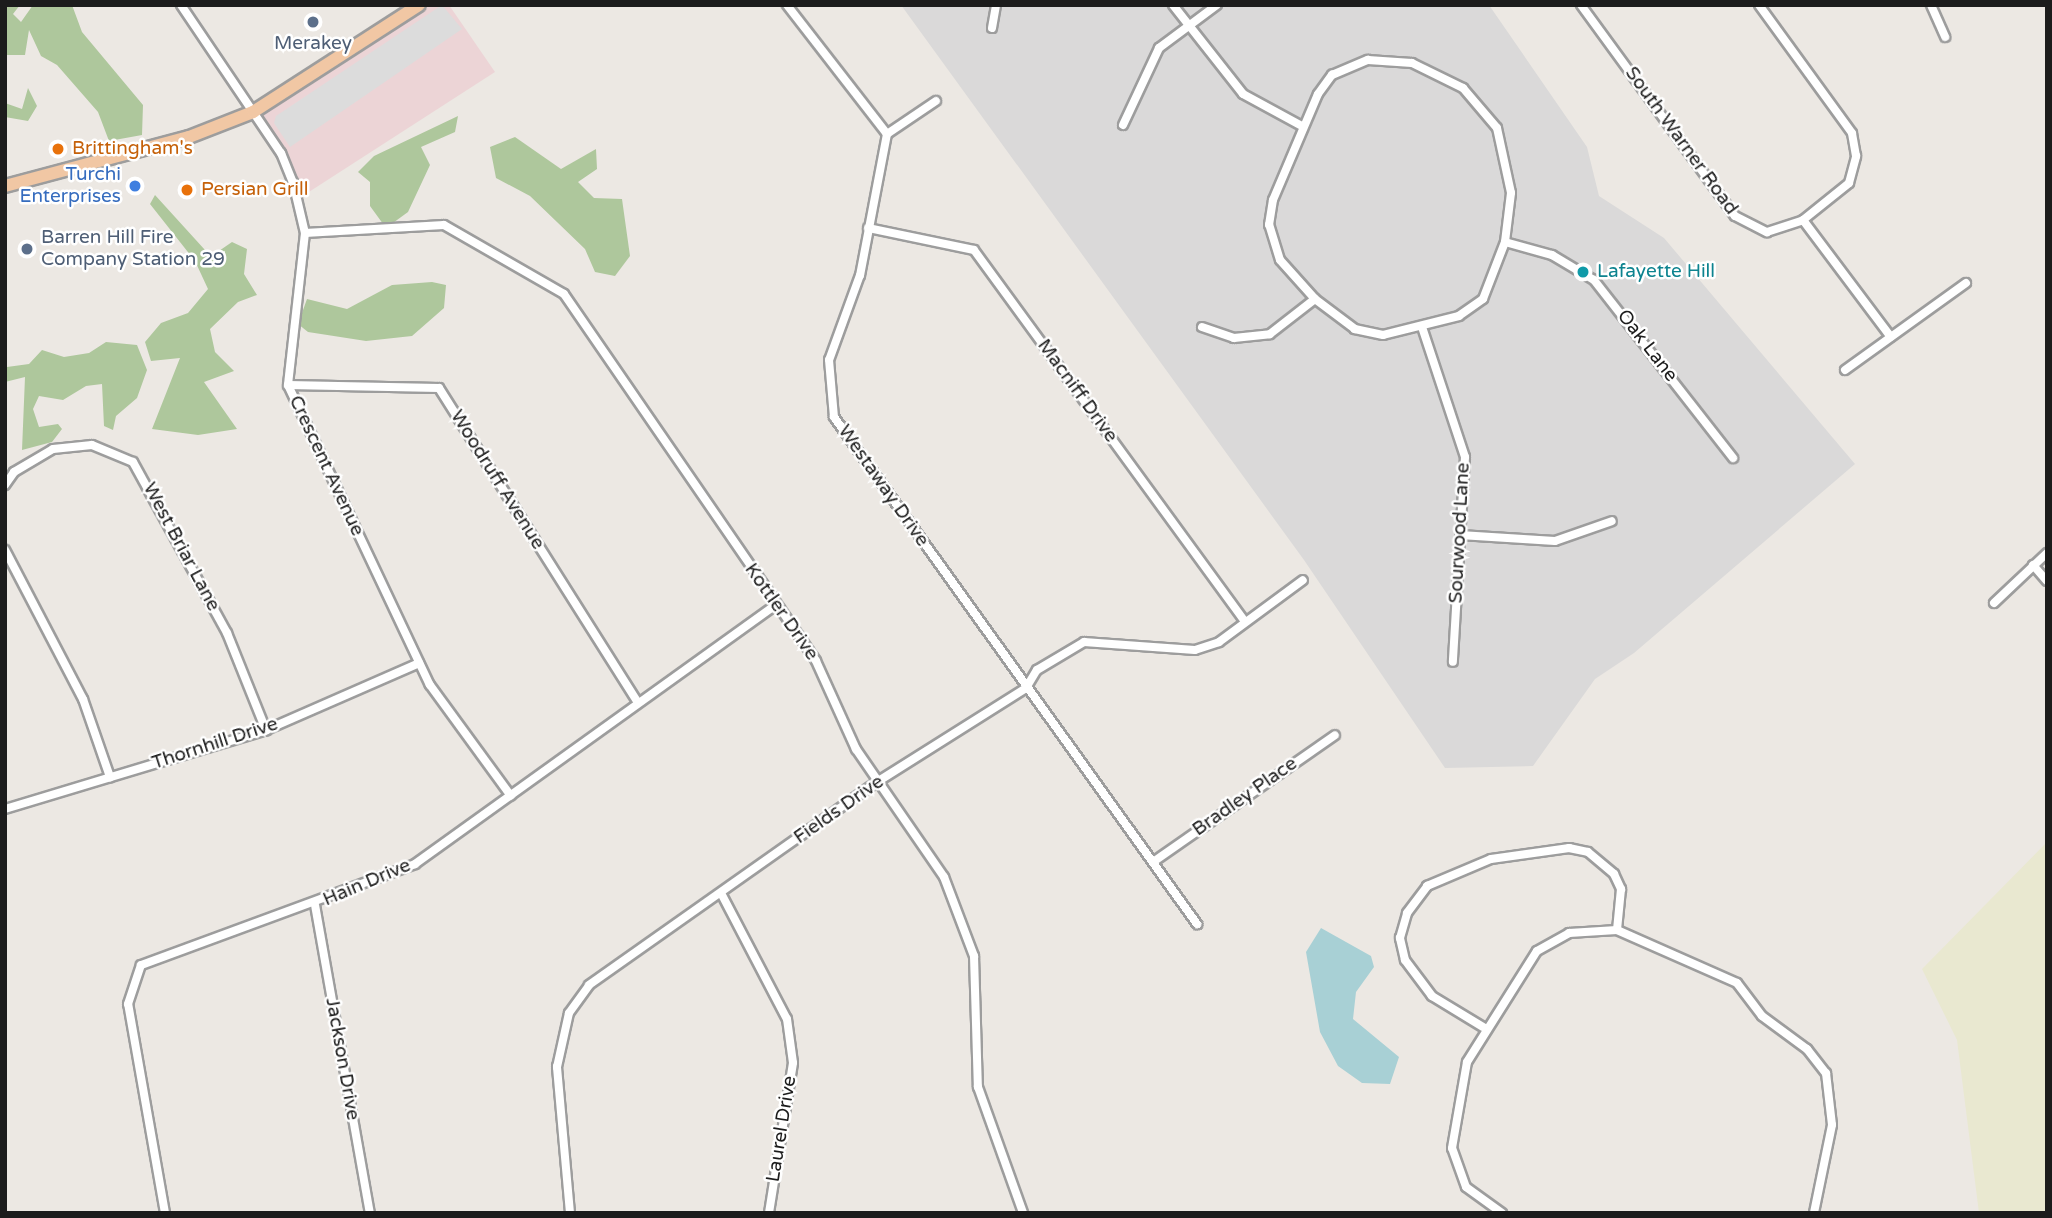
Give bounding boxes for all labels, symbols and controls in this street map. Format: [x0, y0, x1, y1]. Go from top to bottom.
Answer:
marker: Merakey [305, 14, 321, 30]
place label: Merakey [274, 33, 352, 55]
street label: South Warner Road [1620, 63, 1742, 219]
place label: Brittingham's [72, 138, 193, 160]
marker: Brittingham's [50, 141, 66, 157]
place label: Turchi Enterprises [20, 164, 121, 208]
marker: Turchi Enterprises [127, 178, 143, 194]
place label: Persian Grill [201, 179, 308, 201]
marker: Persian Grill [179, 182, 195, 198]
place label: Barren Hill Fire Company Station 29 [41, 227, 225, 271]
marker: Barren Hill Fire Company Station 29 [19, 241, 35, 257]
place label: Lafayette Hill [1597, 261, 1715, 283]
marker: Lafayette Hill [1575, 264, 1591, 280]
street label: Oak Lane [1612, 305, 1682, 387]
street label: Macniff Drive [1032, 335, 1122, 447]
street label: Crescent Avenue [283, 392, 369, 540]
street label: Woodruff Avenue [445, 406, 549, 554]
street label: Westaway Drive [833, 421, 933, 551]
street label: Sourwood Lane [1445, 462, 1475, 604]
street label: West Briar Lane [138, 479, 224, 615]
street label: Kottler Drive [739, 559, 823, 665]
street label: Thornhill Drive [149, 713, 281, 775]
street label: Bradley Place [1188, 753, 1302, 841]
street label: Fields Drive [790, 771, 888, 849]
street label: Hain Drive [320, 854, 414, 912]
street label: Jackson Drive [320, 996, 364, 1122]
street label: Laurel Drive [762, 1074, 802, 1184]

